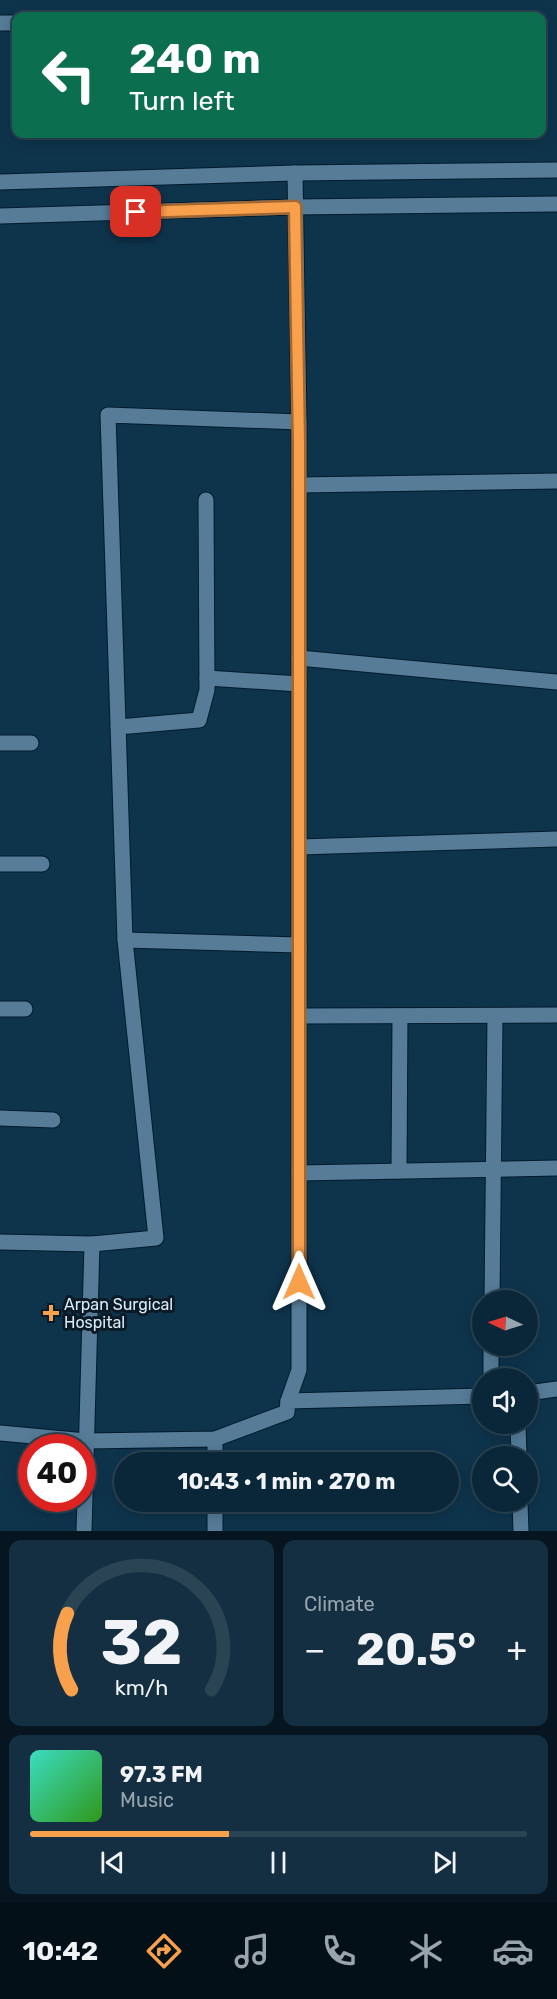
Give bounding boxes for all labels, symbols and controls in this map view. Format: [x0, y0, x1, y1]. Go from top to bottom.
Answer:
text: 240 m [129, 34, 261, 84]
icon: left [30, 36, 108, 114]
text: Turn left [129, 85, 234, 117]
pin [110, 186, 161, 237]
icon: arrive [119, 195, 152, 228]
position arrow [267, 1250, 331, 1314]
north arrow [472, 1290, 538, 1356]
map controls [472, 1290, 538, 1512]
place label: Arpan Surgical Hospital [64, 1295, 173, 1332]
marker: Arpan Surgical Hospital [42, 1304, 60, 1322]
button: sound [472, 1368, 538, 1434]
speed limit sign: 40 [18, 1434, 96, 1512]
button: search [472, 1446, 538, 1512]
text: 10:43 · 1 min · 270 m [177, 1468, 396, 1495]
text: Climate [304, 1592, 375, 1616]
text: 32 [101, 1606, 182, 1680]
text: 20.5° [356, 1623, 476, 1676]
text: − [304, 1630, 325, 1669]
text: + [506, 1630, 527, 1669]
text: km/h [115, 1675, 168, 1700]
text: 97.3 FM [120, 1761, 203, 1788]
text: Music [120, 1788, 174, 1812]
icon: previous [96, 1846, 129, 1879]
icon: pause [262, 1846, 295, 1879]
icon: next [428, 1846, 461, 1879]
icon: directions [143, 1930, 185, 1972]
icon: music [231, 1930, 273, 1972]
icon: phone [318, 1930, 360, 1972]
icon: climate [405, 1930, 447, 1972]
icon: car [492, 1930, 534, 1972]
text: 10:42 [23, 1935, 98, 1967]

